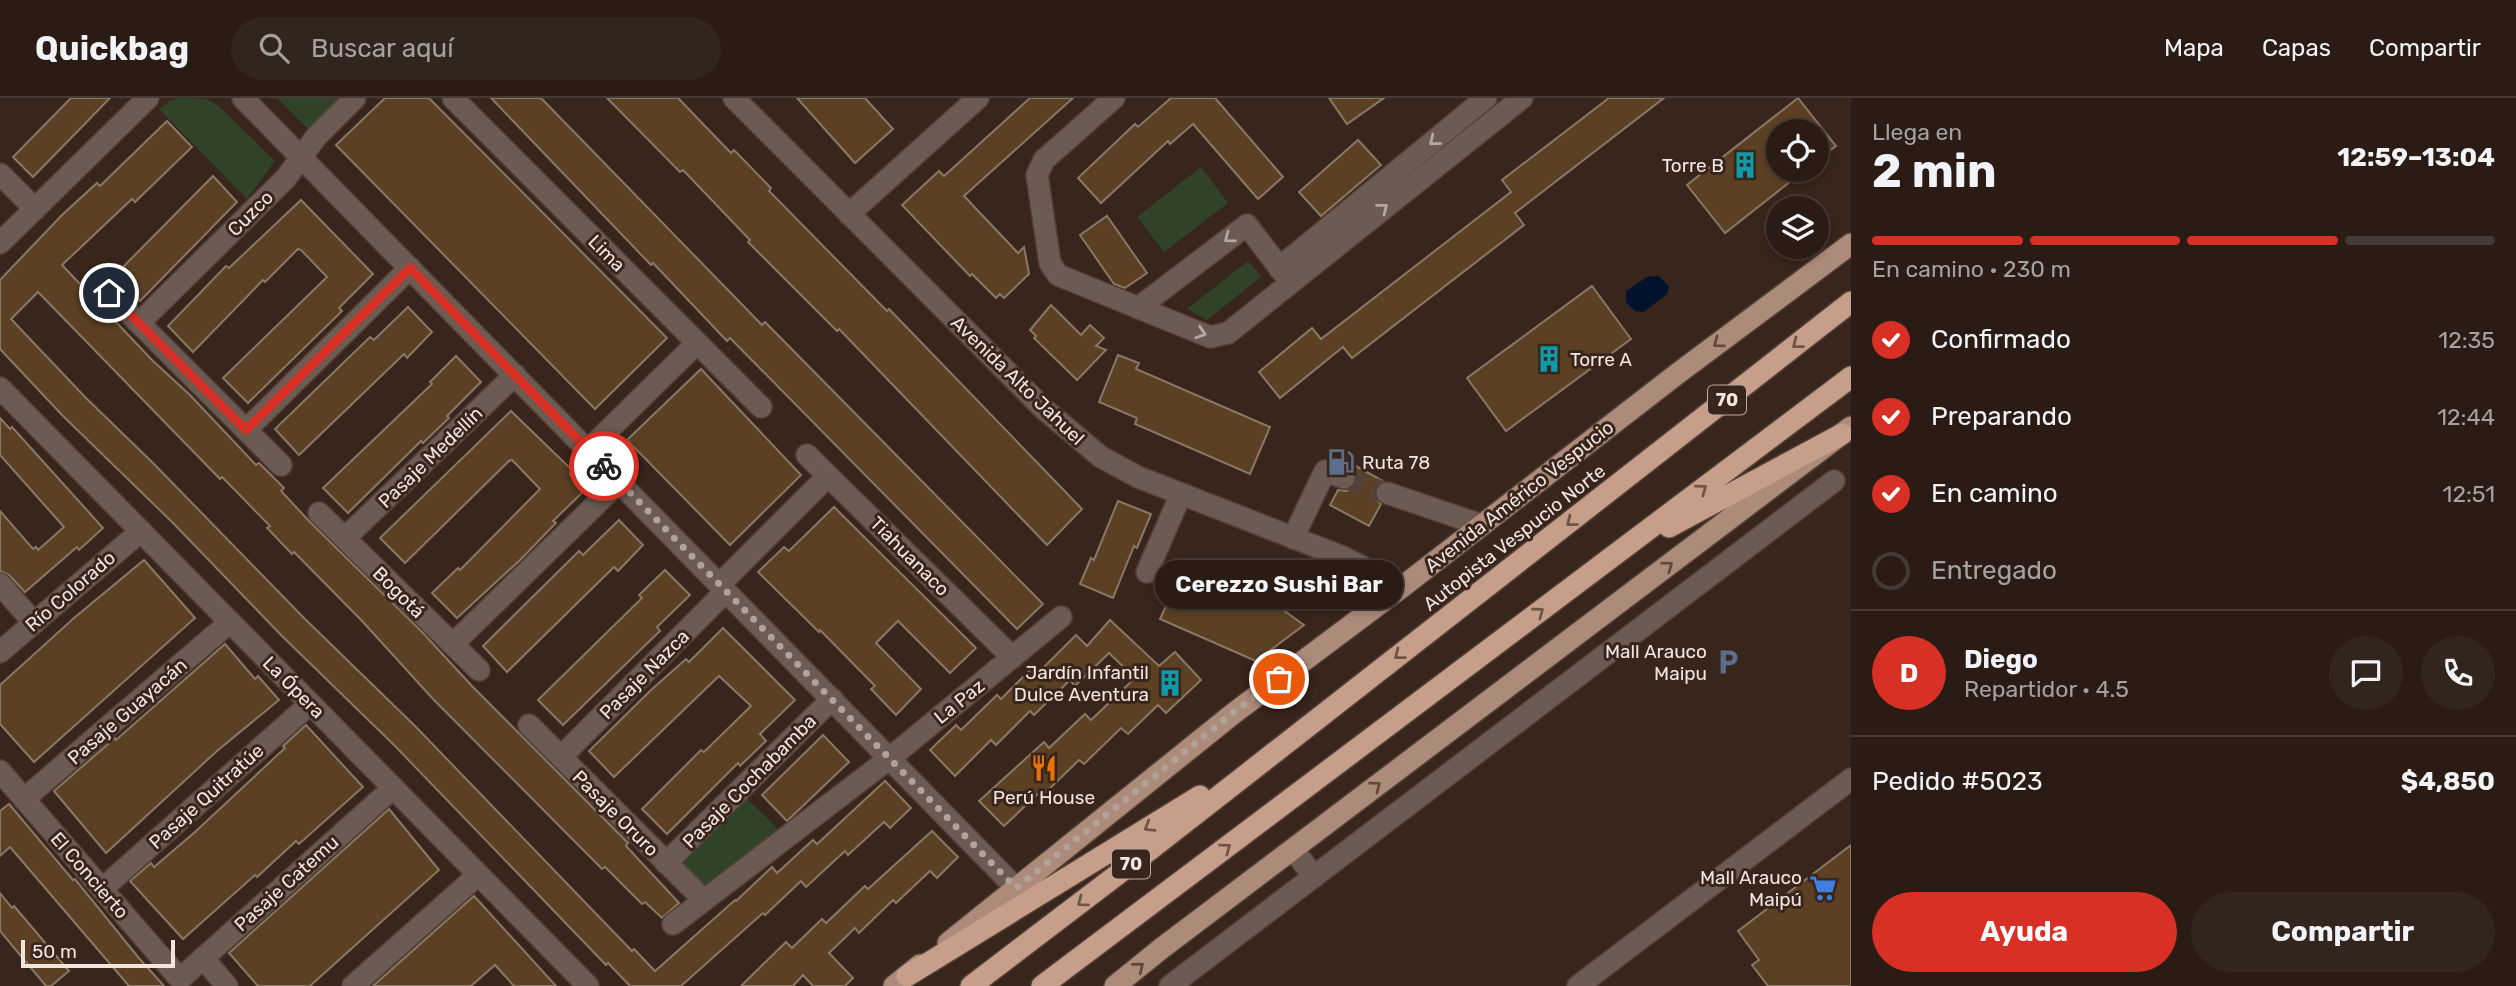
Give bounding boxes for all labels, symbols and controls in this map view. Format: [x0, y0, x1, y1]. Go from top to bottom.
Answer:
search box [231, 17, 721, 80]
text: Quickbag [35, 29, 189, 68]
icon: search [255, 29, 293, 67]
text: Buscar aquí [311, 33, 454, 64]
text: Mapa [2164, 34, 2224, 62]
text: Capas [2262, 34, 2331, 62]
text: Compartir [2369, 34, 2481, 62]
text: Llega en [1872, 118, 1962, 146]
map controls [1766, 119, 1829, 259]
button: locate [1766, 119, 1829, 182]
one-way arrow [1429, 133, 1441, 146]
text: 12:59–13:04 [2337, 142, 2495, 173]
text: 2 min [1872, 144, 1997, 199]
building icon: Torre B [1730, 150, 1760, 180]
place label: Torre B [1662, 154, 1724, 177]
street label: Cuzco [223, 186, 278, 241]
button: layers [1766, 196, 1829, 259]
one-way arrow [1376, 203, 1388, 216]
street label: Lima [583, 230, 630, 277]
one-way arrow [1225, 230, 1237, 243]
text: En camino · 230 m [1872, 255, 2071, 283]
pin [79, 263, 139, 323]
icon: home [90, 274, 128, 312]
street label: Avenida Alto Jahuel [946, 311, 1089, 450]
icon: check [1872, 321, 1910, 359]
one-way arrow [1195, 324, 1207, 339]
text: Confirmado [1931, 324, 2071, 355]
text: 12:35 [2438, 326, 2495, 354]
one-way arrow [1713, 335, 1726, 348]
one-way arrow [1793, 336, 1805, 349]
building icon: Torre A [1534, 344, 1564, 374]
place label: Torre A [1570, 348, 1632, 371]
road number: 70 [1708, 386, 1746, 414]
icon: check [1872, 398, 1910, 436]
text: Preparando [1931, 401, 2072, 432]
street label: Pasaje Medellín [373, 402, 487, 513]
text: 12:44 [2437, 403, 2495, 431]
street label: Avenida Américo Vespucio [1420, 416, 1618, 577]
courier [569, 431, 639, 501]
icon: bike [585, 447, 623, 485]
fuel station icon: Ruta 78 [1326, 447, 1356, 477]
place label: Ruta 78 [1362, 451, 1430, 474]
street label: Autopista Vespucio Norte [1419, 459, 1610, 616]
icon: check [1872, 475, 1910, 513]
text: En camino [1931, 478, 2058, 509]
text: 12:51 [2443, 480, 2495, 508]
one-way arrow [1694, 485, 1707, 498]
street label: Tiahuanaco [865, 512, 954, 601]
one-way arrow [1566, 514, 1579, 527]
street label: Río Colorado [21, 546, 120, 637]
text: Entregado [1931, 555, 2057, 586]
callout: Cerezzo Sushi Bar [1155, 560, 1403, 609]
street label: Bogotá [368, 562, 429, 623]
one-way arrow [1661, 562, 1673, 575]
text: Cerezzo Sushi Bar [1175, 570, 1383, 598]
one-way arrow [1531, 608, 1543, 621]
street label: Pasaje Nazca [595, 625, 694, 724]
button: chat [2329, 636, 2403, 710]
button: phone [2421, 636, 2495, 710]
place label: Mall Arauco Maipu [1605, 640, 1707, 685]
text: Diego [1964, 644, 2038, 675]
one-way arrow [1395, 647, 1407, 660]
parking icon: Mall Arauco Maipu [1713, 647, 1743, 677]
pin [1249, 649, 1309, 709]
street label: La Ópera [258, 652, 329, 723]
street label: Pasaje Guayacán [63, 653, 192, 770]
text: D [1900, 658, 1918, 689]
icon: bag [1260, 660, 1298, 698]
place label: Jardín Infantil Dulce Aventura [1014, 661, 1149, 706]
building icon: Jardín Infantil Dulce Aventura [1155, 668, 1185, 698]
street label: La Paz [930, 674, 989, 729]
text: Repartidor · 4.5 [1964, 675, 2129, 703]
street label: Pasaje Cochabamba [678, 710, 821, 853]
street label: Pasaje Quitratúe [144, 739, 268, 854]
restaurant icon: Perú House [1029, 753, 1059, 783]
street label: Pasaje Oruro [568, 765, 664, 861]
text: Pedido #5023 [1872, 766, 2043, 797]
text: $4,850 [2401, 766, 2495, 797]
one-way arrow [1369, 782, 1381, 795]
place label: Perú House [993, 786, 1095, 809]
one-way arrow [1144, 819, 1157, 832]
street label: El Concierto [46, 827, 133, 923]
street label: Pasaje Catemu [229, 831, 343, 936]
one-way arrow [1218, 843, 1231, 856]
road number: 70 [1112, 850, 1150, 878]
place label: Mall Arauco Maipú [1700, 866, 1802, 911]
supermarket icon: Mall Arauco Maipú [1808, 873, 1838, 903]
button: Ayuda [1872, 892, 2177, 972]
button: Compartir [2191, 892, 2495, 972]
one-way arrow [1077, 893, 1089, 906]
scale bar [21, 937, 175, 969]
text: 50 m [32, 940, 77, 963]
one-way arrow [1130, 963, 1143, 975]

